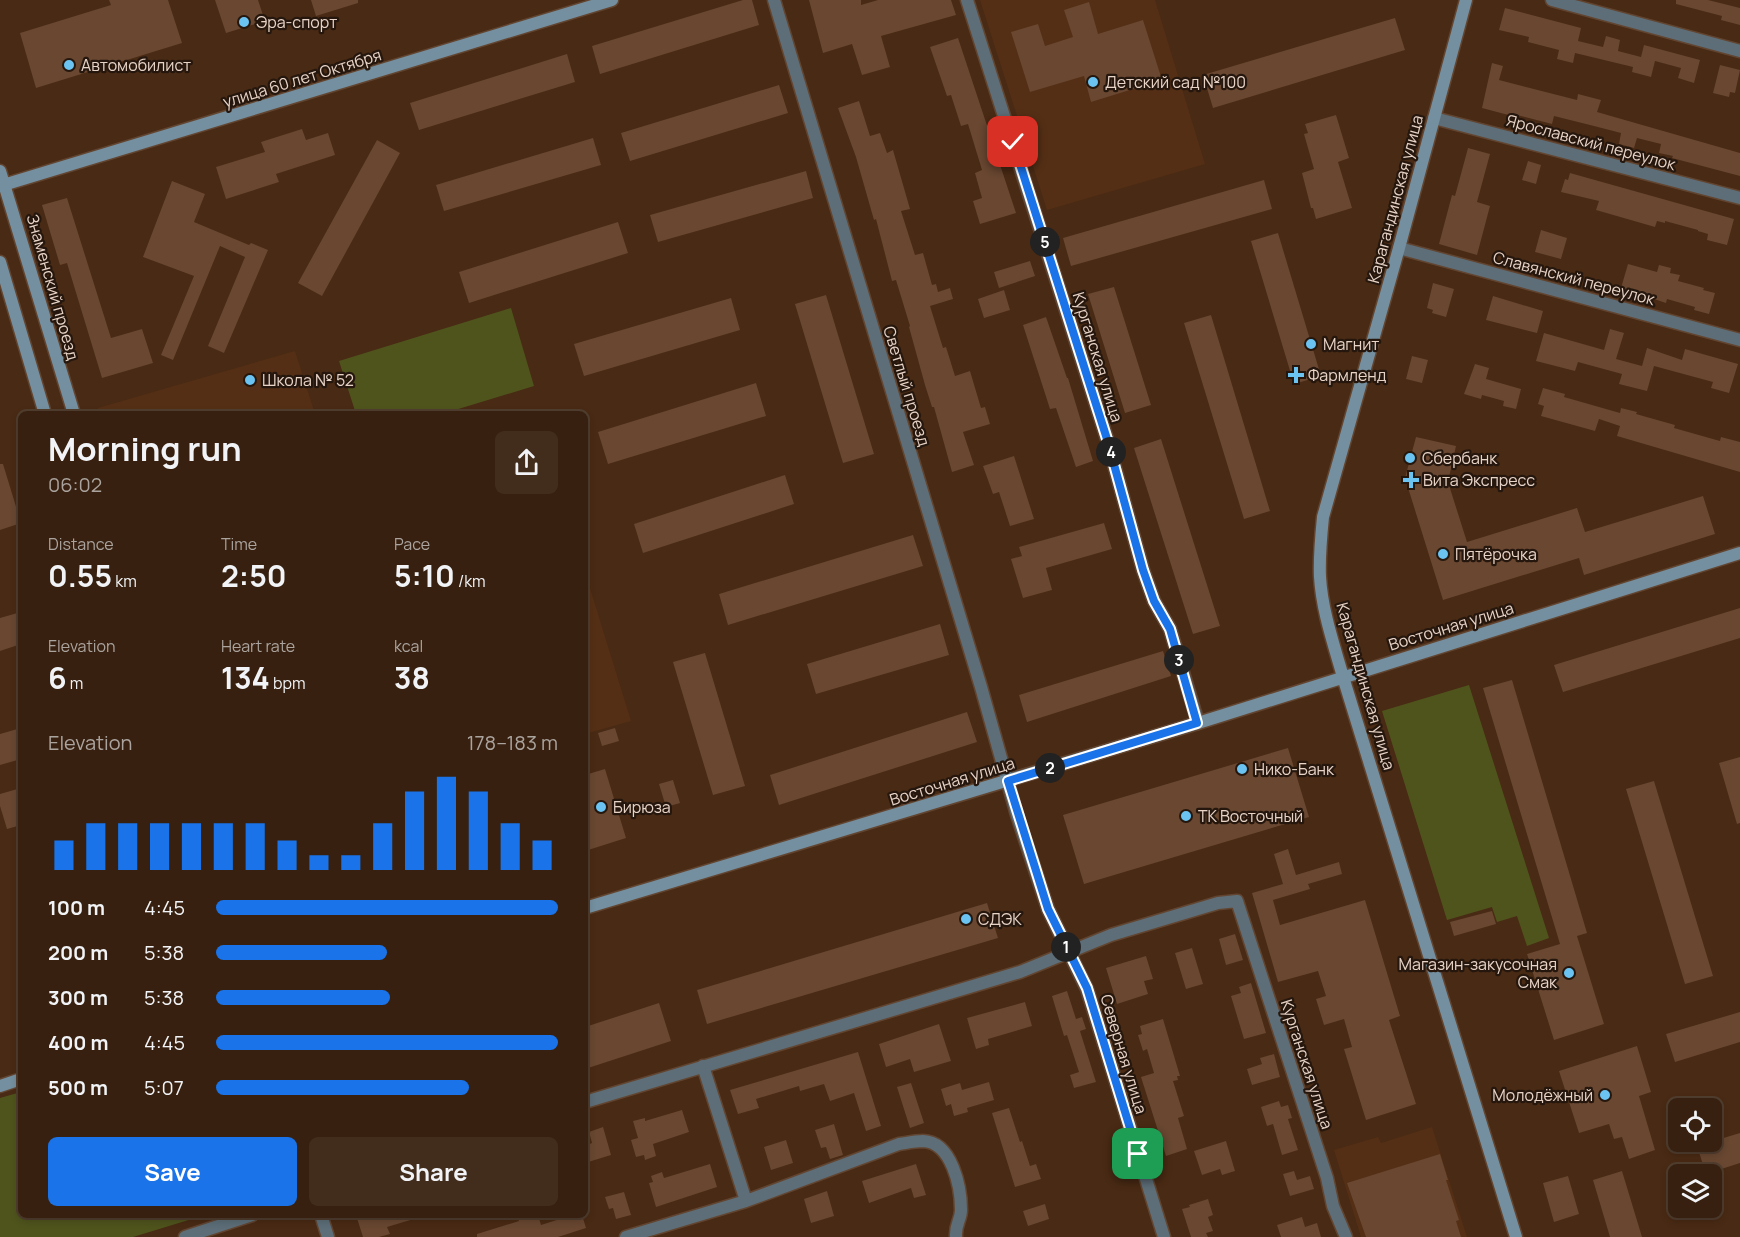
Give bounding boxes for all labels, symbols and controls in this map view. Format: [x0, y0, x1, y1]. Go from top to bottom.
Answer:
place label: Эра-спорт [256, 11, 337, 33]
marker: Эра-спорт [237, 15, 251, 29]
street label: улица 60 лет Октября [220, 43, 384, 113]
place label: Автомобилист [81, 54, 191, 76]
marker: Автомобилист [62, 58, 76, 72]
place label: Детский сад №100 [1105, 71, 1246, 93]
marker: Детский сад №100 [1086, 75, 1100, 89]
street label: Ярославский переулок [1504, 109, 1679, 175]
street label: Карагандинская улица [1362, 112, 1428, 286]
pin [987, 116, 1038, 167]
icon: check [996, 125, 1029, 158]
street label: Знаменский проезд [22, 212, 84, 363]
pin: 5 [1030, 227, 1060, 257]
text: 5 [1040, 231, 1050, 253]
street label: Славянский переулок [1491, 246, 1658, 310]
street label: Курганская улица [1068, 289, 1128, 425]
street label: Светлый проезд [878, 323, 936, 449]
place label: Магнит [1323, 333, 1379, 355]
marker: Магнит [1304, 337, 1318, 351]
place label: Фармленд [1308, 364, 1387, 386]
marker: Фармленд [1289, 368, 1303, 382]
place label: Школа № 52 [262, 369, 354, 391]
marker: Школа № 52 [243, 373, 257, 387]
text: Morning run [48, 426, 242, 471]
button: share [495, 431, 558, 494]
pin: 4 [1096, 437, 1126, 467]
text: 4 [1106, 441, 1116, 463]
place label: Сбербанк [1422, 447, 1498, 469]
marker: Сбербанк [1403, 451, 1417, 465]
place label: Вита Экспресс [1423, 469, 1535, 491]
text: 06:02 [48, 471, 102, 498]
marker: Вита Экспресс [1404, 473, 1418, 487]
text: Distance [48, 533, 114, 555]
text: Time [221, 533, 257, 555]
text: Pace [394, 533, 430, 555]
place label: Пятёрочка [1455, 543, 1537, 565]
marker: Пятёрочка [1436, 547, 1450, 561]
text: 0.55 [48, 555, 112, 596]
text: 2:50 [221, 555, 286, 596]
text: 5:10 [394, 555, 455, 596]
text: km [112, 570, 137, 592]
text: /km [455, 570, 486, 592]
street label: Восточная улица [1386, 597, 1516, 655]
street label: Карагандинская улица [1332, 600, 1400, 772]
text: Elevation [48, 635, 116, 657]
text: Heart rate [221, 635, 295, 657]
text: kcal [394, 635, 423, 657]
pin: 3 [1164, 645, 1194, 675]
text: 3 [1174, 649, 1184, 671]
text: 6 [48, 657, 67, 698]
text: 134 [221, 657, 270, 698]
text: 38 [394, 657, 430, 698]
text: m [67, 672, 83, 694]
text: bpm [270, 672, 306, 694]
text: Elevation [48, 729, 132, 756]
text: 178–183 m [467, 729, 558, 756]
street label: Восточная улица [887, 752, 1017, 810]
pin: 2 [1035, 753, 1065, 783]
text: 2 [1045, 757, 1055, 779]
place label: Нико-Банк [1254, 758, 1335, 780]
marker: Нико-Банк [1235, 762, 1249, 776]
place label: Бирюза [613, 796, 671, 818]
marker: Бирюза [594, 800, 608, 814]
place label: ТК Восточный [1198, 805, 1303, 827]
marker: ТК Восточный [1179, 809, 1193, 823]
text: 100 m [48, 894, 105, 921]
text: 4:45 [144, 894, 185, 921]
place label: СДЭК [978, 908, 1022, 930]
marker: СДЭК [959, 912, 973, 926]
pin: 1 [1051, 932, 1081, 962]
text: 1 [1062, 936, 1070, 958]
text: 200 m [48, 939, 108, 966]
text: 5:38 [144, 939, 184, 966]
place label: Магазин-закусочная Смак [1399, 953, 1558, 993]
marker: Магазин-закусочная Смак [1562, 966, 1576, 980]
text: 300 m [48, 984, 108, 1011]
text: 5:38 [144, 984, 184, 1011]
street label: Северная улица [1095, 992, 1153, 1116]
street label: Курганская улица [1276, 996, 1338, 1132]
text: 400 m [48, 1029, 108, 1056]
text: 4:45 [144, 1029, 185, 1056]
text: 500 m [48, 1074, 108, 1101]
text: 5:07 [144, 1074, 184, 1101]
place label: Молодёжный [1492, 1084, 1593, 1106]
marker: Молодёжный [1598, 1088, 1612, 1102]
map controls [1668, 1098, 1722, 1218]
button: locate [1668, 1098, 1722, 1152]
pin [1112, 1128, 1163, 1179]
button: Save [48, 1137, 297, 1206]
button: Share [309, 1137, 558, 1206]
icon: arrive [1121, 1137, 1154, 1170]
button: layers [1668, 1164, 1722, 1218]

